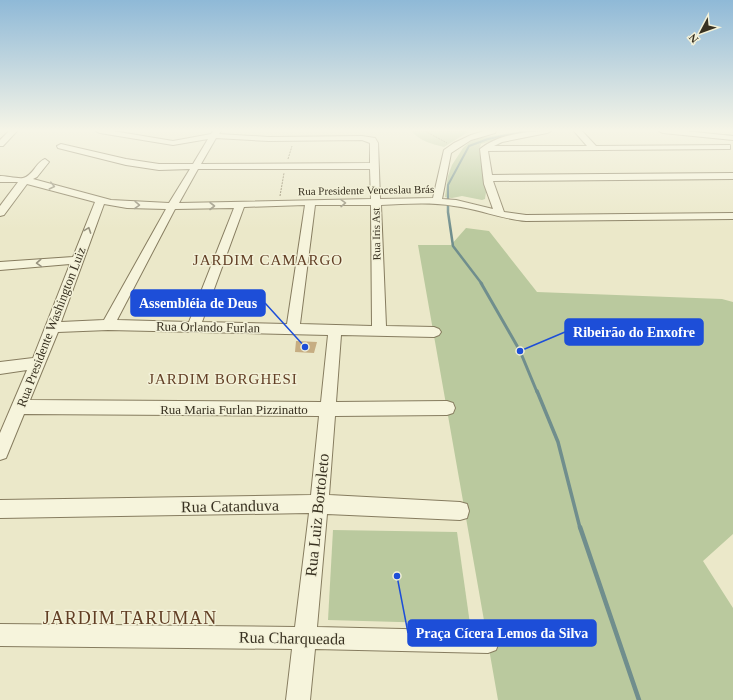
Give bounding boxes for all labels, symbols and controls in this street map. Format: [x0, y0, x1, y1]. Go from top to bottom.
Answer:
north arrow [681, 12, 721, 52]
text: N [686, 32, 701, 45]
one-way arrow [49, 181, 55, 189]
street label: Rua Presidente Venceslau Brás [298, 183, 434, 197]
one-way arrow [340, 199, 346, 207]
one-way arrow [134, 201, 140, 209]
one-way arrow [209, 202, 215, 210]
street label: Rua Iris Ast [370, 208, 382, 260]
one-way arrow [84, 227, 92, 234]
street label: Rua Presidente Washington Luiz [13, 245, 89, 409]
district label: JARDIM CAMARGO [193, 252, 343, 268]
one-way arrow [36, 259, 42, 268]
callout: Assembléia de Deus [131, 290, 265, 316]
text: Assembléia de Deus [139, 296, 258, 311]
street label: Rua Orlando Furlan [156, 319, 261, 335]
callout: Ribeirão do Enxofre [565, 319, 703, 345]
text: Ribeirão do Enxofre [573, 325, 695, 340]
district label: JARDIM BORGHESI [148, 371, 298, 387]
street label: Rua Maria Furlan Pizzinatto [160, 402, 308, 417]
street label: Rua Luiz Bortoleto [302, 453, 332, 577]
street label: Rua Catanduva [181, 497, 279, 515]
district label: JARDIM TARUMAN [43, 608, 217, 628]
callout: Praça Cícera Lemos da Silva [408, 620, 596, 646]
text: Praça Cícera Lemos da Silva [416, 626, 588, 641]
street label: Rua Charqueada [239, 629, 345, 648]

